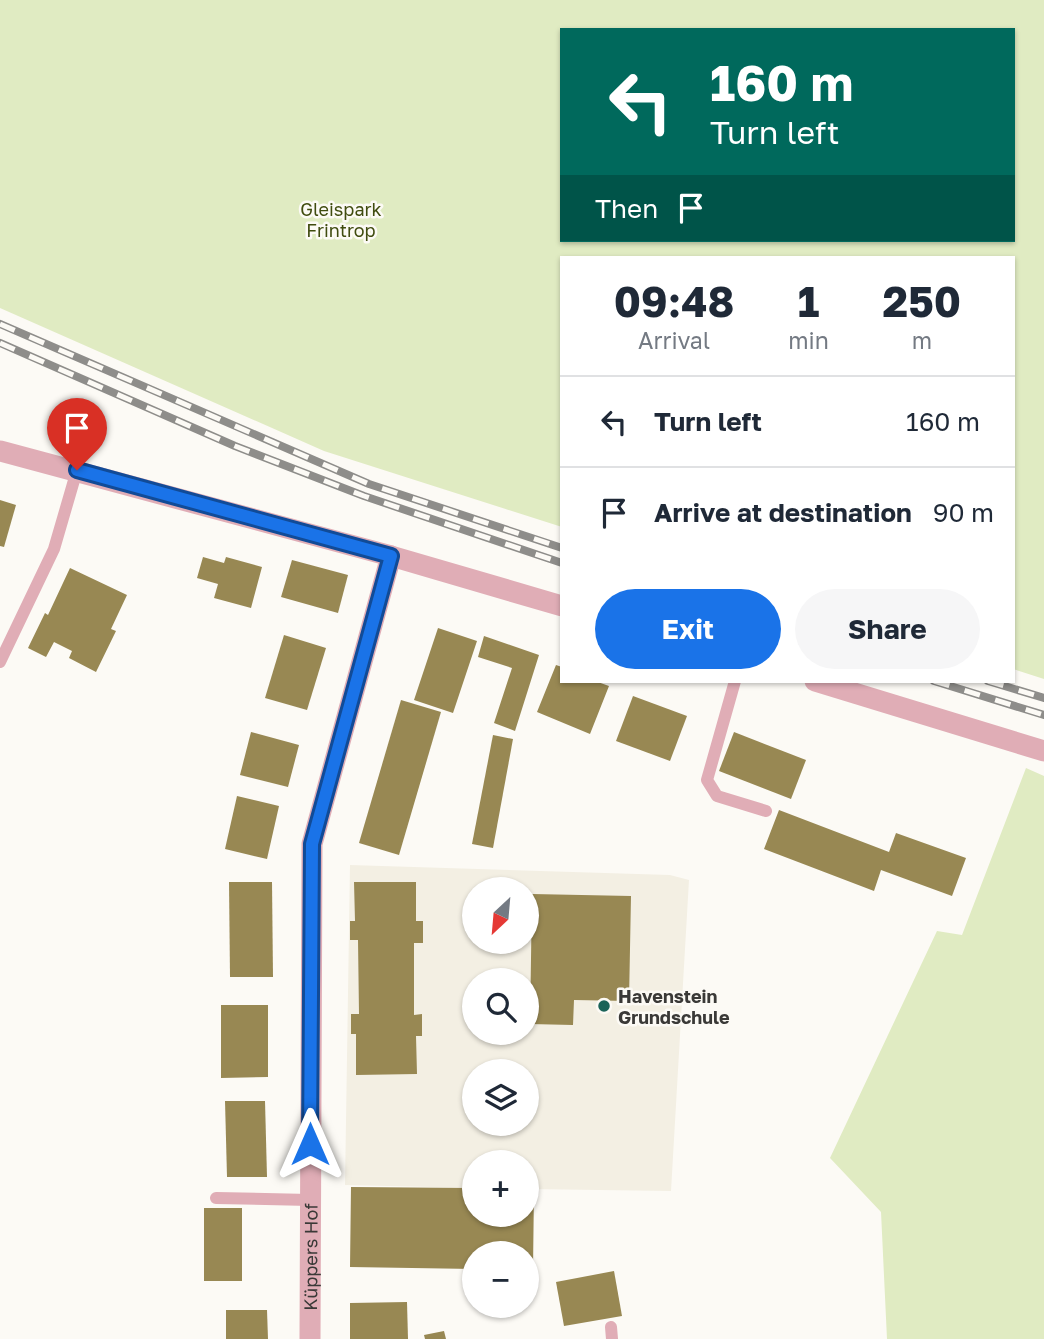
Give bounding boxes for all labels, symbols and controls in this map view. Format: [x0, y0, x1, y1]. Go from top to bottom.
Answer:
text: 160 m [710, 53, 853, 112]
icon: left [595, 56, 686, 147]
text: Turn left [710, 113, 839, 151]
icon: arrive [672, 189, 710, 227]
text: Then [595, 193, 658, 224]
park label: Gleispark Frintrop [300, 198, 382, 241]
text: 09:48 [614, 276, 734, 326]
text: 1 [798, 276, 819, 326]
text: 250 [883, 276, 961, 326]
text: Arrival [638, 326, 710, 354]
text: min [788, 326, 829, 354]
text: m [912, 326, 932, 354]
pin [47, 398, 107, 470]
icon: left [595, 403, 633, 441]
text: Turn left [654, 406, 762, 437]
text: 160 m [906, 406, 980, 437]
icon: arrive [58, 409, 96, 447]
icon: arrive [595, 494, 633, 532]
text: Arrive at destination [654, 497, 912, 528]
text: 90 m [933, 497, 994, 528]
button: Exit [595, 589, 781, 669]
button: Share [795, 589, 980, 669]
north arrow [462, 877, 539, 954]
map controls [462, 877, 539, 1318]
button: search [462, 968, 539, 1045]
place label: Havenstein Grundschule [618, 985, 730, 1028]
marker: Havenstein Grundschule [596, 998, 612, 1014]
button: layers [462, 1059, 539, 1136]
position arrow [273, 1107, 347, 1181]
button: + [462, 1150, 539, 1227]
street label: Küppers Hof [299, 1203, 322, 1311]
button: − [462, 1241, 539, 1318]

